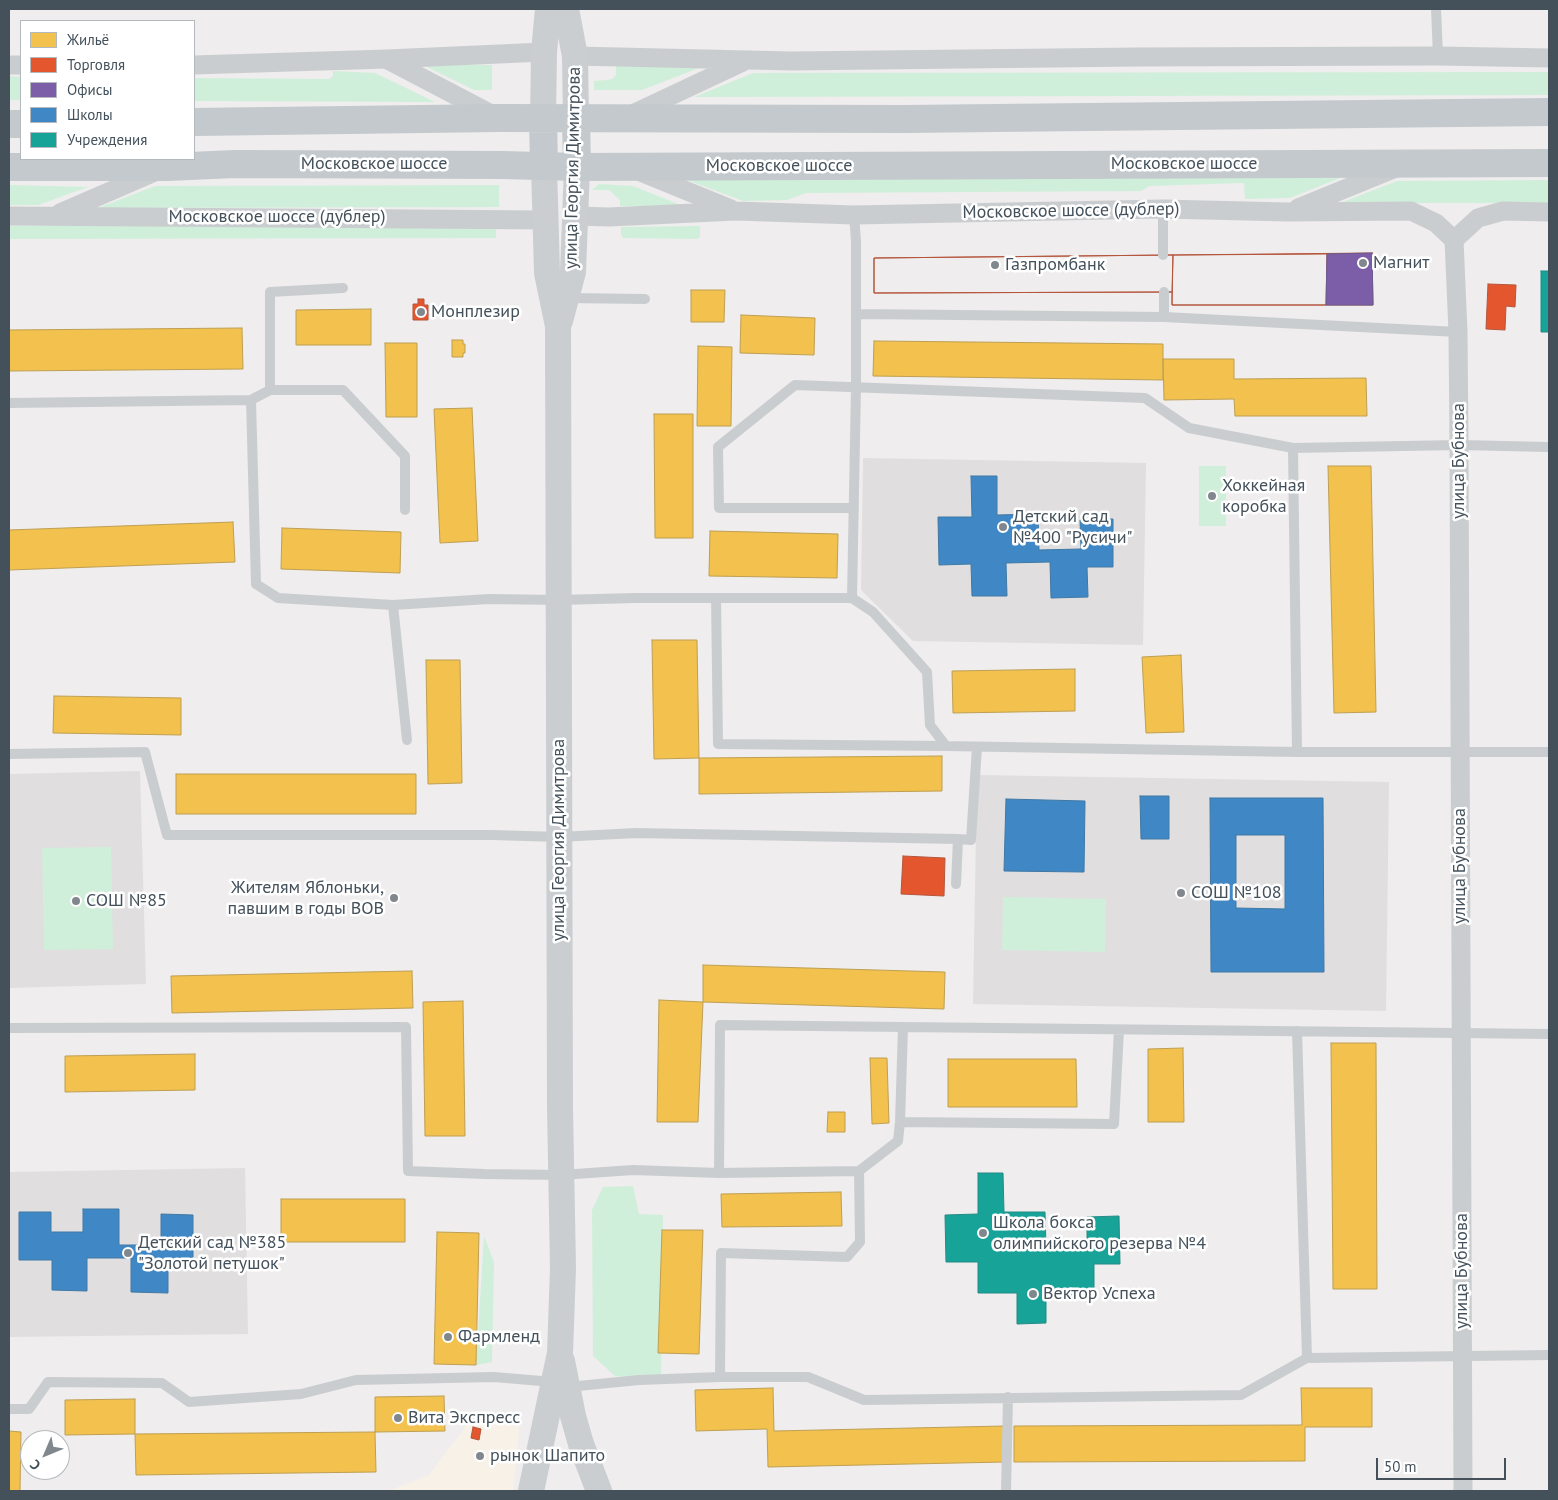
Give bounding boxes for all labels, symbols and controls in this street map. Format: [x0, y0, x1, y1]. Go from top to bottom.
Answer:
legend [20, 20, 195, 160]
text: Жильё [67, 30, 109, 49]
text: Торговля [67, 55, 125, 74]
street label: улица Георгия Димитрова [560, 67, 586, 269]
text: Офисы [67, 80, 112, 99]
text: Школы [67, 105, 113, 124]
text: Учреждения [67, 130, 147, 149]
street label: Московское шоссе [301, 153, 447, 175]
street label: Московское шоссе [1111, 153, 1257, 175]
street label: Московское шоссе [706, 155, 852, 177]
street label: Московское шоссе (дублер) [962, 198, 1180, 224]
street label: Московское шоссе (дублер) [168, 206, 386, 228]
place label: Магнит [1373, 252, 1430, 274]
place label: Газпромбанк [1005, 254, 1105, 276]
marker: Магнит [1357, 257, 1369, 269]
marker: Газпромбанк [989, 259, 1001, 271]
place label: Монплезир [431, 301, 520, 323]
marker: Монплезир [415, 306, 427, 318]
street label: улица Бубнова [1448, 403, 1470, 519]
place label: Хоккейная коробка [1222, 475, 1305, 518]
marker: Хоккейная коробка [1206, 490, 1218, 502]
place label: Детский сад №400 "Русичи" [1013, 506, 1133, 548]
marker: Детский сад №400 "Русичи" [997, 521, 1009, 533]
street label: улица Георгия Димитрова [548, 739, 570, 941]
street label: улица Бубнова [1449, 808, 1471, 924]
place label: Жителям Яблоньки, павшим в годы ВОВ [228, 877, 384, 920]
place label: СОШ №108 [1191, 882, 1282, 904]
marker: СОШ №108 [1175, 887, 1187, 899]
place label: СОШ №85 [86, 890, 167, 912]
marker: Жителям Яблоньки, павшим в годы ВОВ [388, 892, 400, 904]
marker: СОШ №85 [70, 895, 82, 907]
place label: Школа бокса олимпийского резерва №4 [993, 1212, 1206, 1254]
street label: улица Бубнова [1451, 1213, 1473, 1329]
marker: Школа бокса олимпийского резерва №4 [977, 1227, 989, 1239]
place label: Детский сад №385 "Золотой петушок" [138, 1232, 286, 1274]
marker: Детский сад №385 "Золотой петушок" [122, 1247, 134, 1259]
place label: Вектор Успеха [1043, 1283, 1156, 1305]
marker: Вектор Успеха [1027, 1288, 1039, 1300]
place label: Фармленд [458, 1326, 540, 1348]
marker: Фармленд [442, 1331, 454, 1343]
place label: Вита Экспресс [408, 1407, 520, 1429]
marker: Вита Экспресс [392, 1412, 404, 1424]
north arrow [20, 1430, 70, 1480]
place label: рынок Шапито [490, 1445, 605, 1467]
scale bar [1378, 1448, 1508, 1480]
marker: рынок Шапито [474, 1450, 486, 1462]
text: С [26, 1456, 44, 1474]
text: 50 m [1384, 1457, 1417, 1476]

